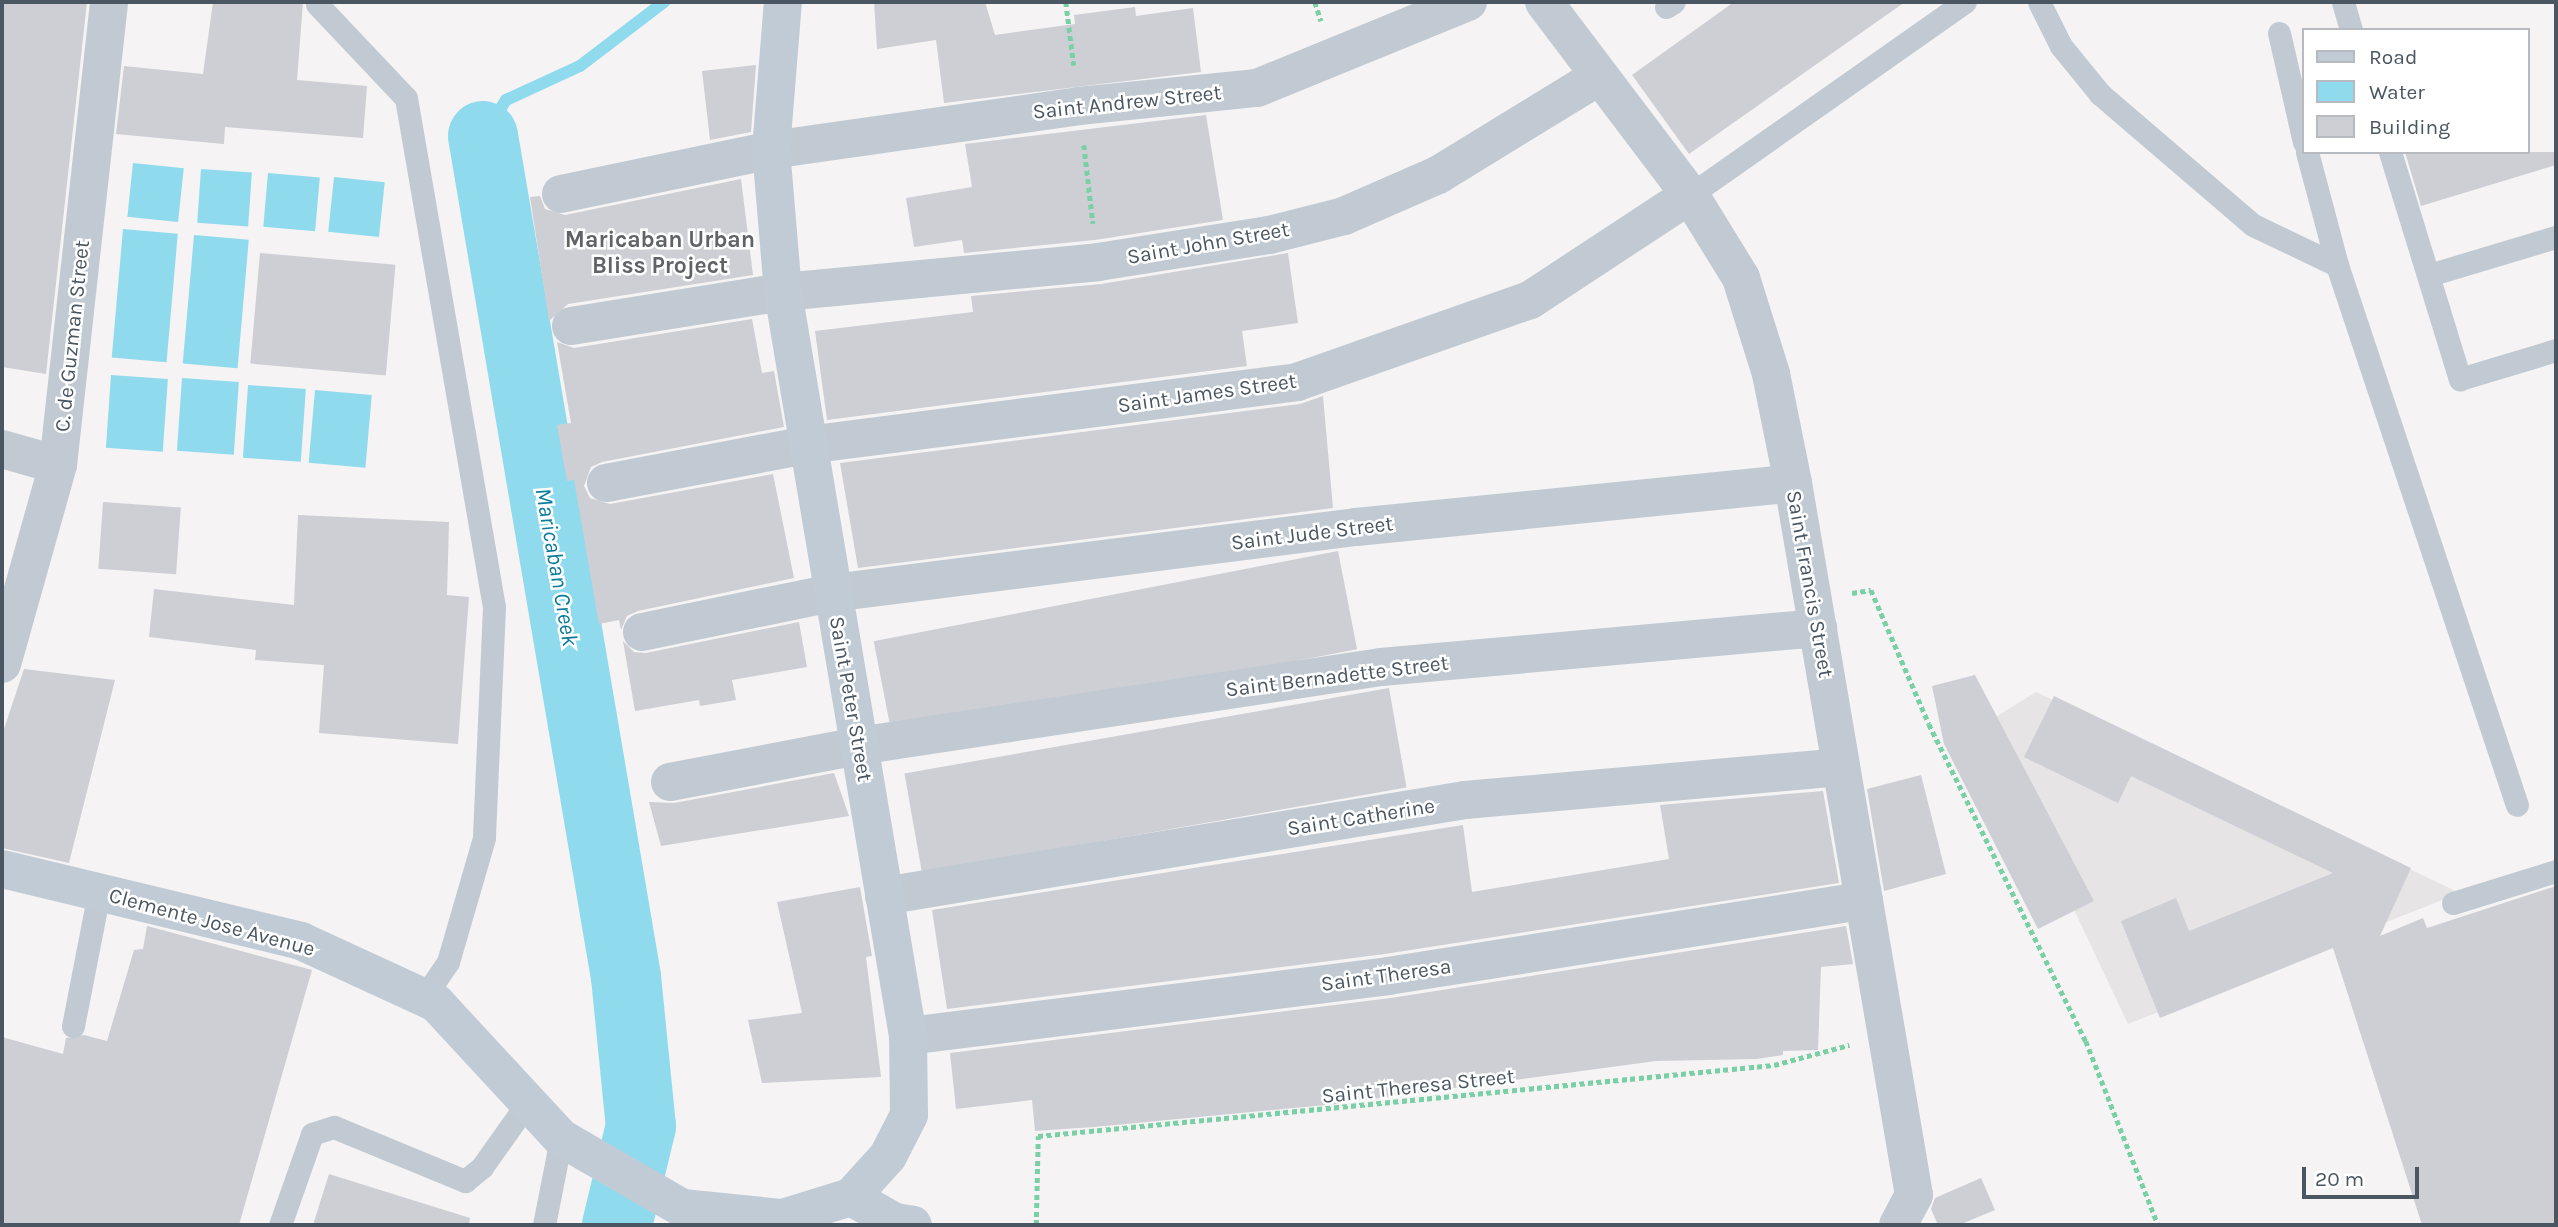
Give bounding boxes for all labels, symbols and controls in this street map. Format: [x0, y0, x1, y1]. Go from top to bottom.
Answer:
legend [2302, 28, 2530, 154]
text: Road [2369, 45, 2417, 69]
street label: Saint Andrew Street [1031, 80, 1223, 124]
text: Water [2369, 80, 2425, 104]
text: Building [2369, 115, 2450, 139]
street label: Saint John Street [1125, 216, 1291, 270]
district label: Maricaban Urban Bliss Project [565, 226, 755, 280]
street label: C. de Guzman Street [49, 239, 95, 433]
street label: Saint James Street [1116, 368, 1298, 418]
water label: Maricaban Creek [529, 486, 583, 648]
street label: Saint Francis Street [1781, 488, 1839, 680]
street label: Saint Jude Street [1230, 511, 1394, 555]
street label: Saint Peter Street [824, 614, 878, 784]
street label: Saint Bernadette Street [1224, 650, 1450, 702]
street label: Saint Catherine [1285, 793, 1437, 841]
street label: Clemente Jose Avenue [106, 882, 318, 962]
street label: Saint Theresa [1319, 953, 1453, 997]
street label: Saint Theresa Street [1320, 1063, 1516, 1109]
scale bar [2306, 1154, 2423, 1198]
text: 20 m [2315, 1167, 2364, 1191]

